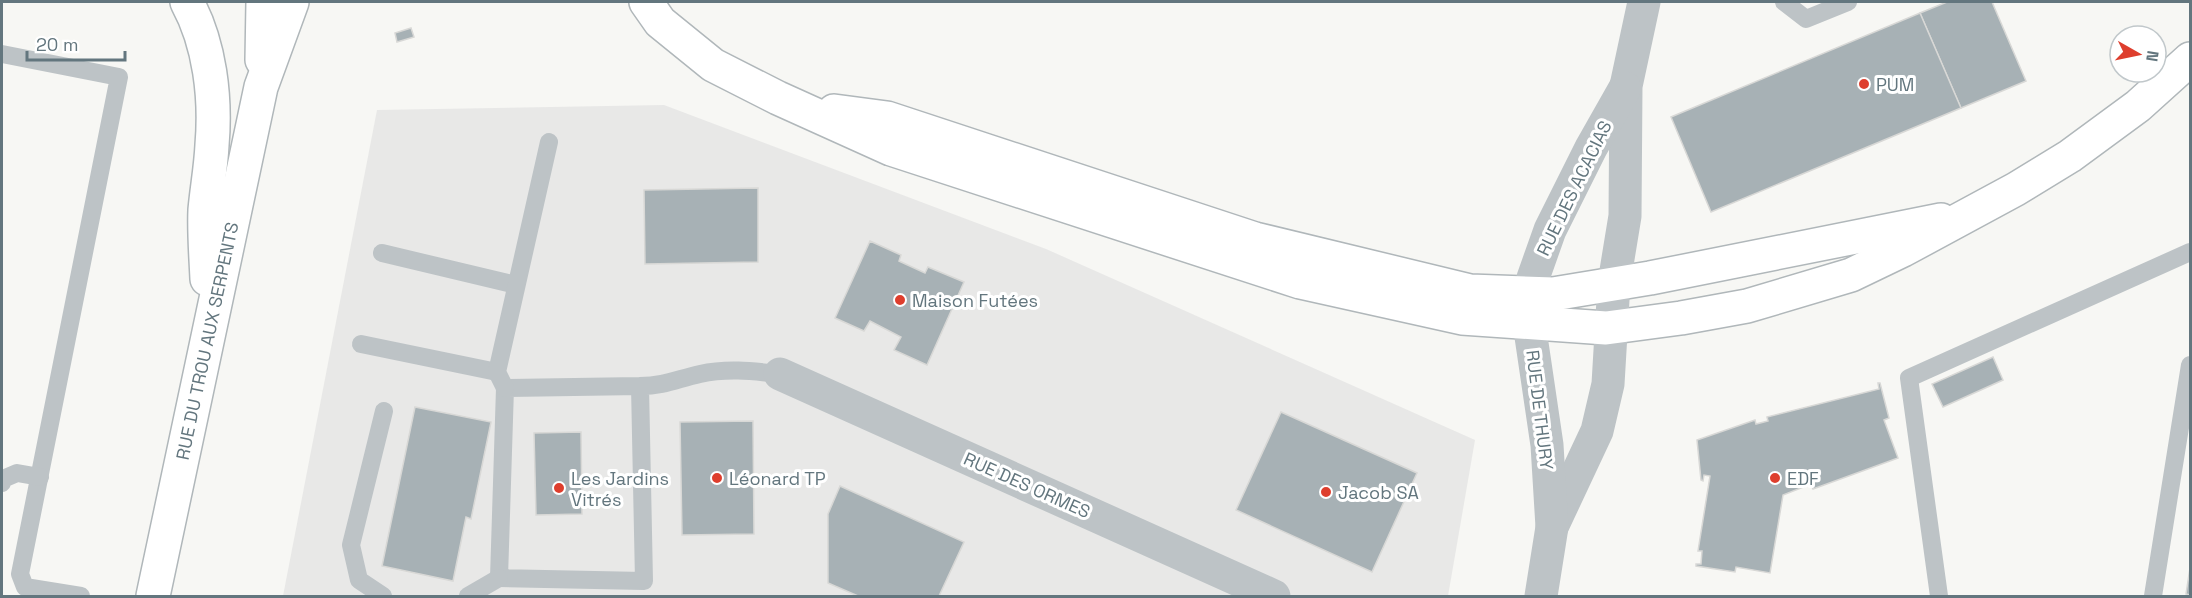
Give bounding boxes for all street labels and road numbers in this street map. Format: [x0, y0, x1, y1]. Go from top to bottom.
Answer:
street label: RUE DES ACACIAS [1531, 117, 1617, 259]
street label: RUE DU TROU AUX SERPENTS [171, 220, 243, 462]
street label: RUE DE THURY [1521, 349, 1559, 471]
street label: RUE DES ORMES [960, 447, 1094, 523]

